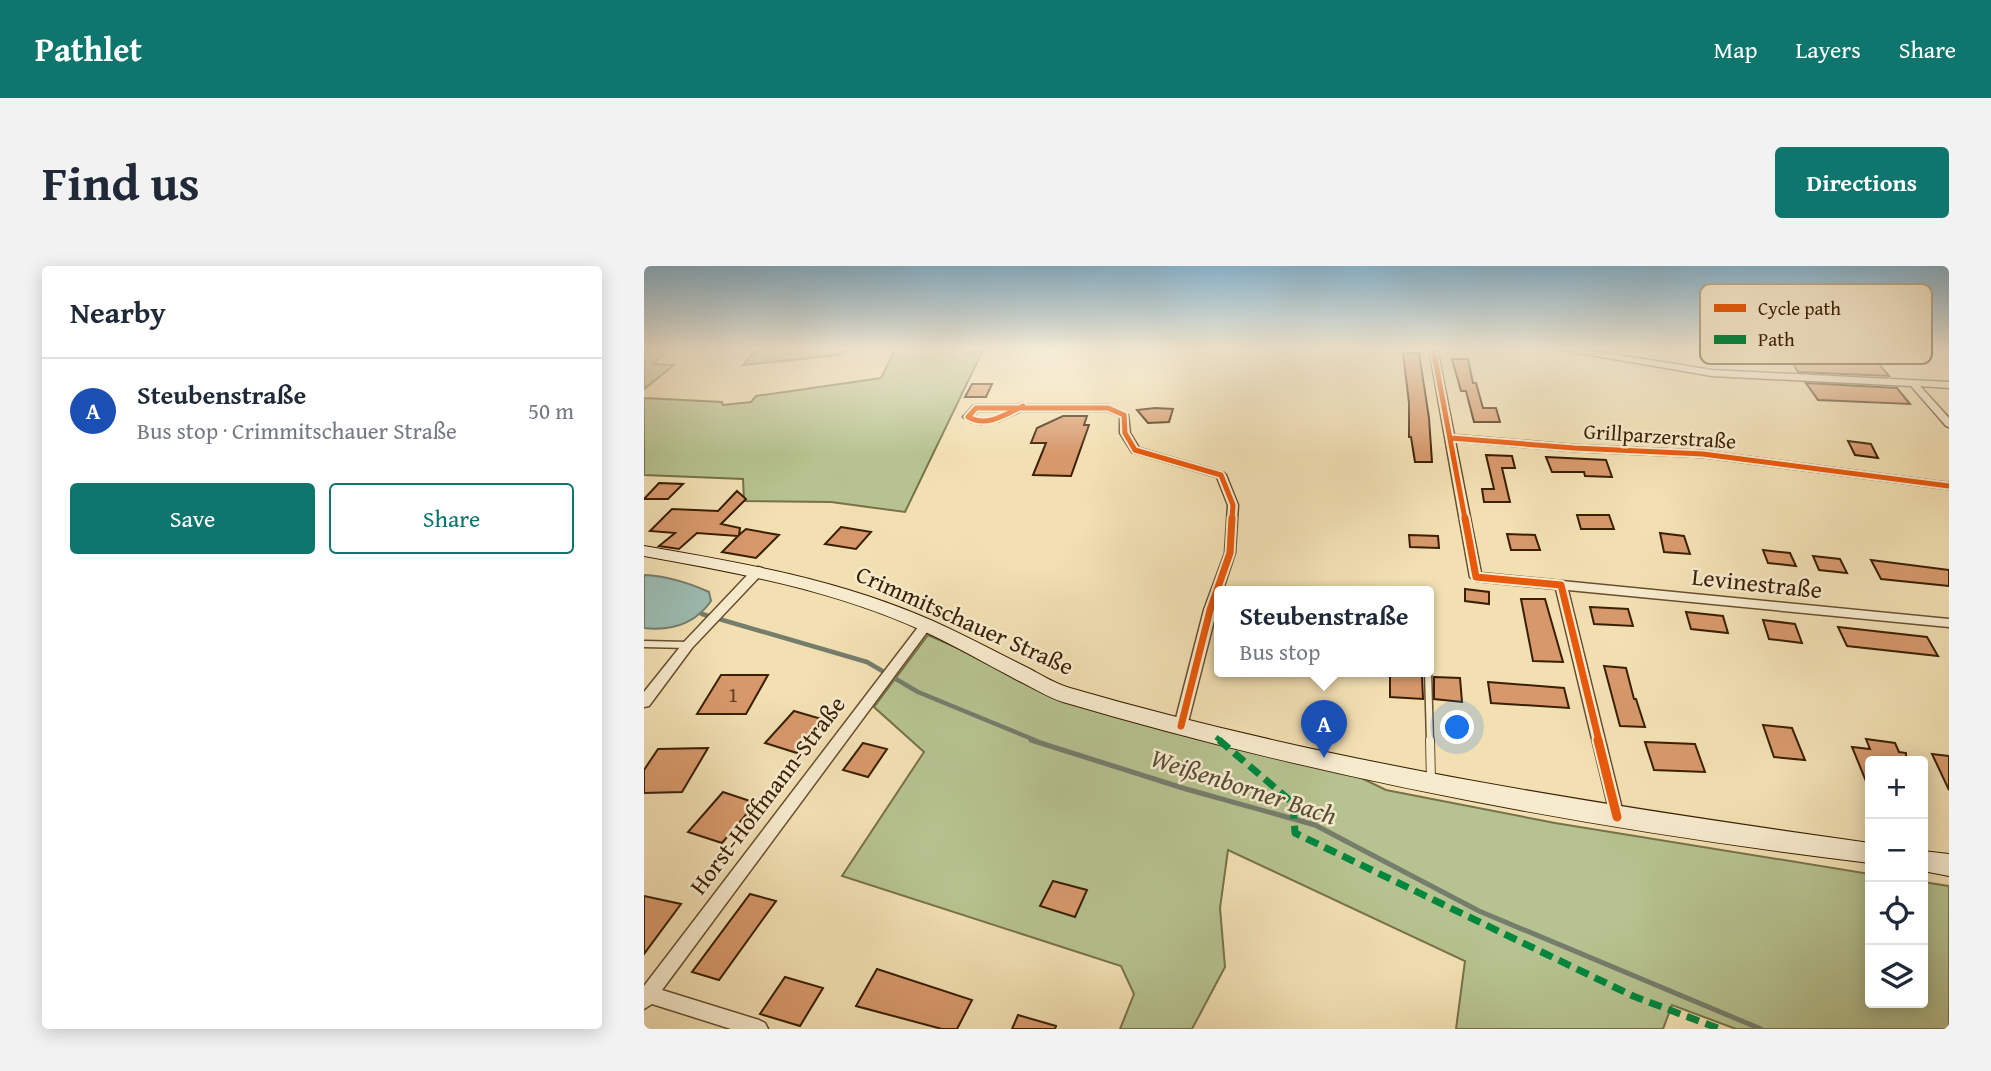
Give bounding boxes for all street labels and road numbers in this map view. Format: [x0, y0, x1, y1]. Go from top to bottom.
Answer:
street label: Grillparzerstraße [1583, 415, 1737, 457]
street label: Crimmitschauer Straße [851, 556, 1079, 684]
street label: Levinestraße [1690, 559, 1824, 607]
street label: Horst-Hoffmann-Straße [681, 688, 853, 902]

